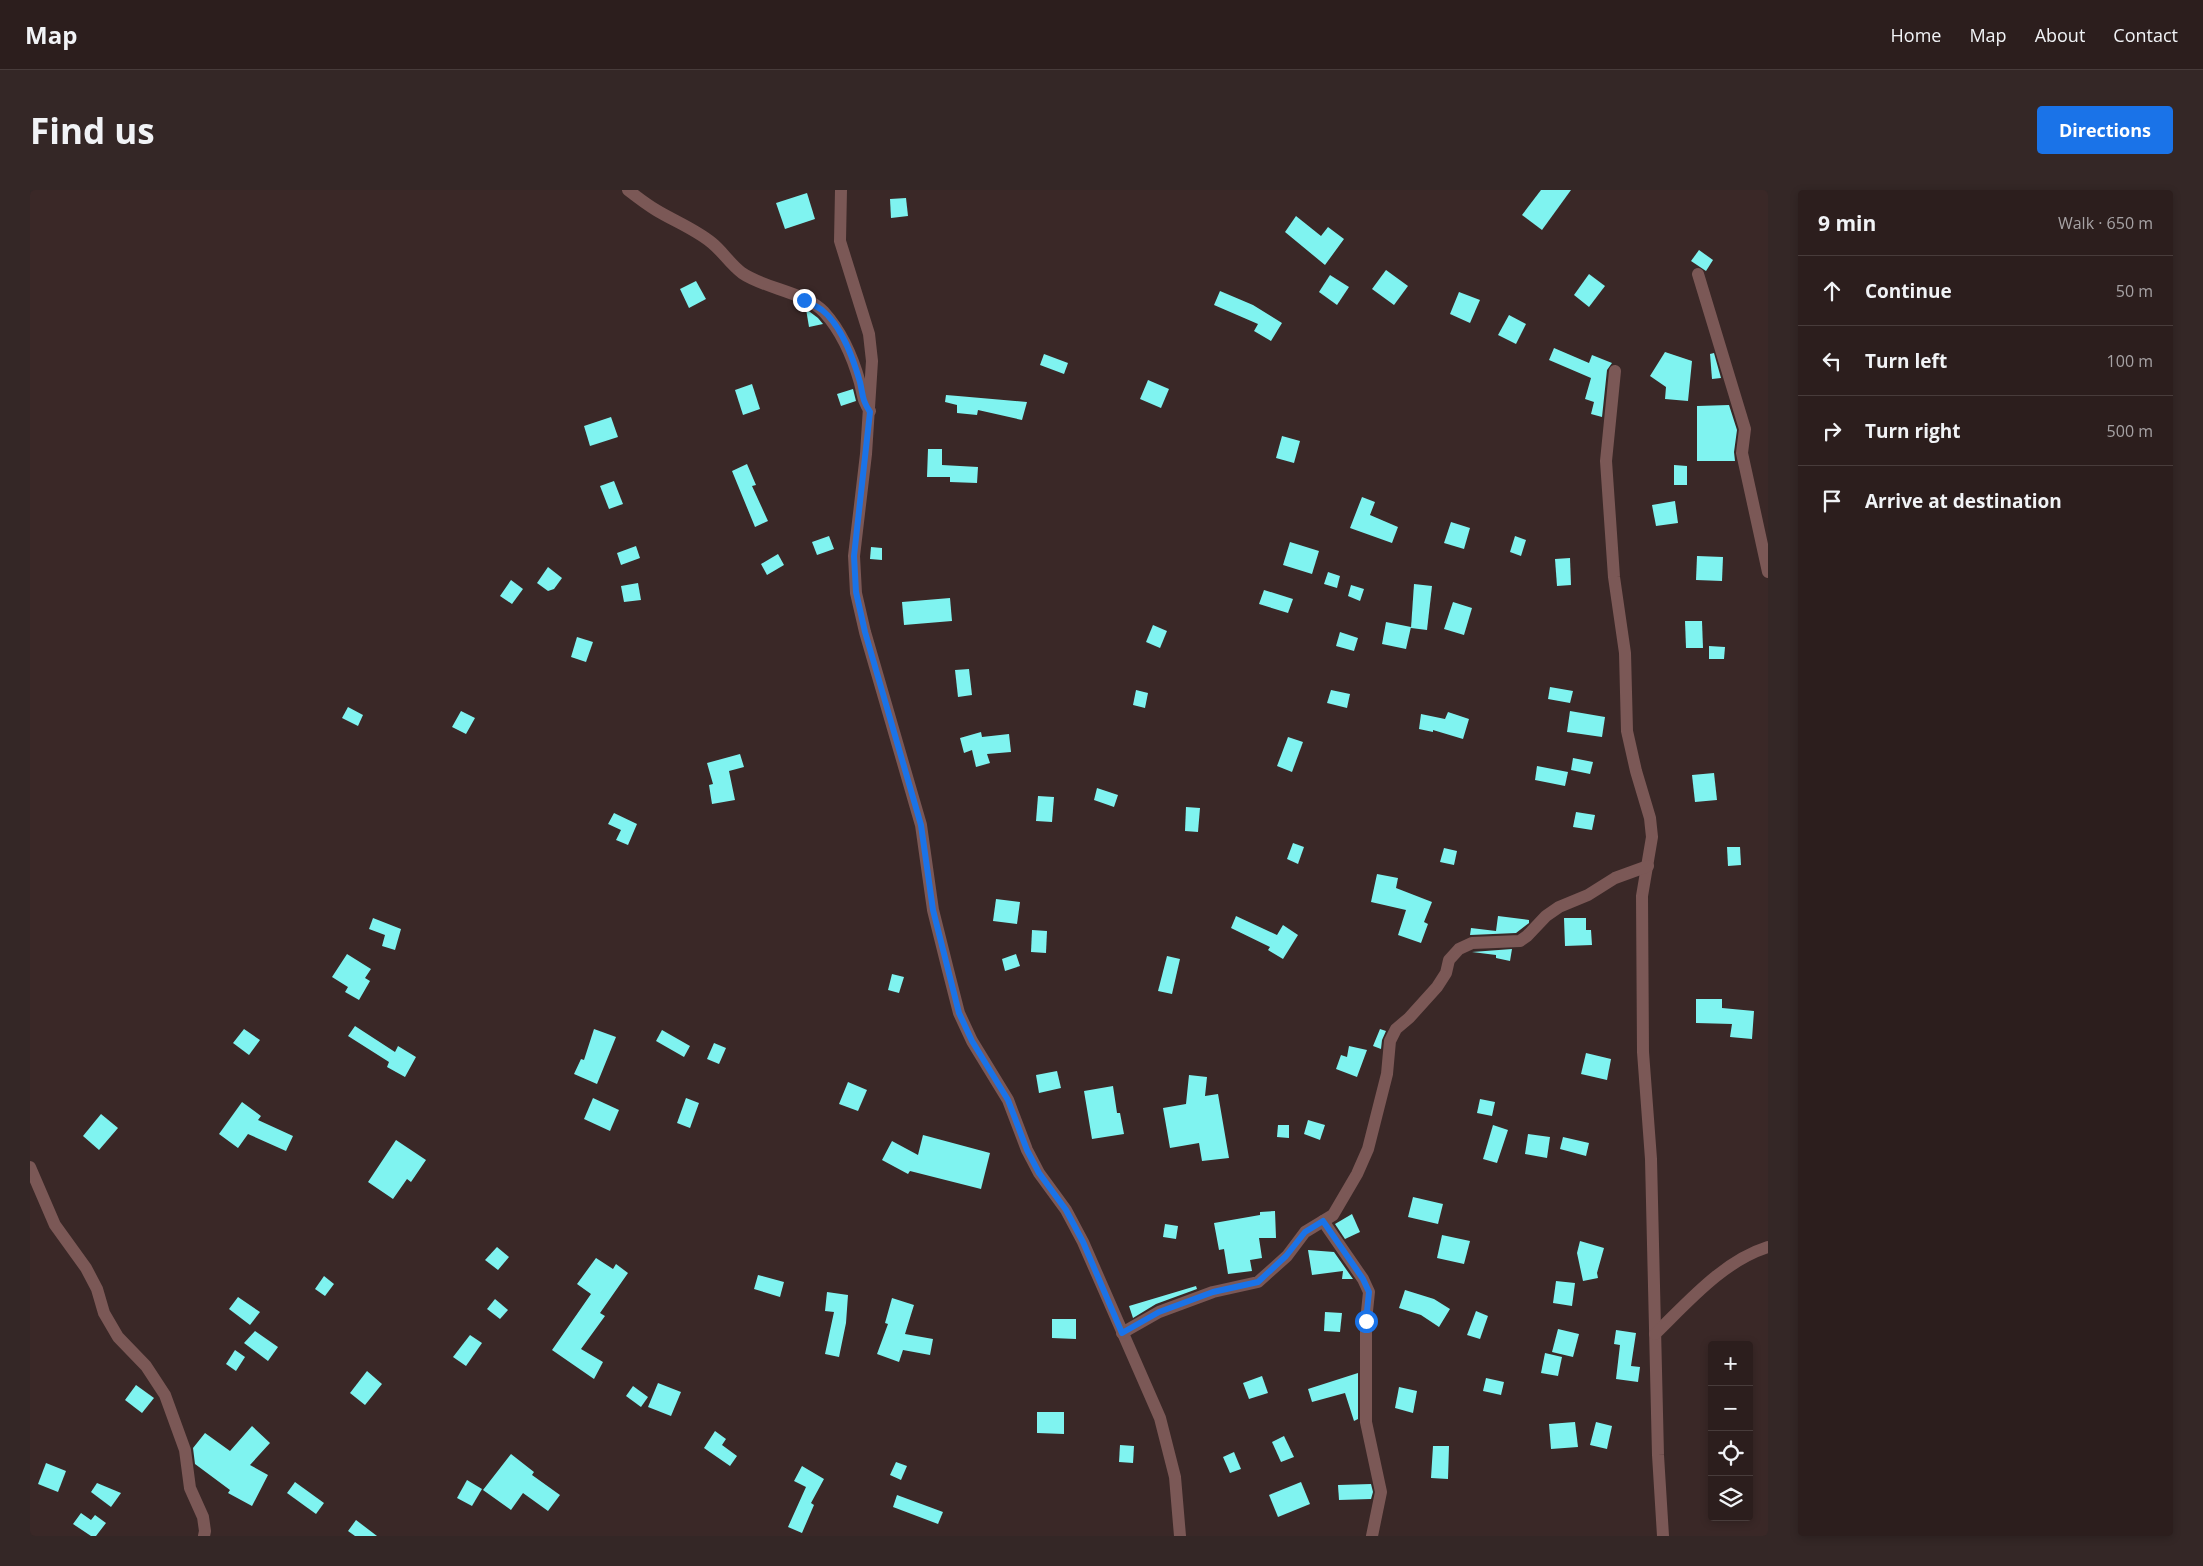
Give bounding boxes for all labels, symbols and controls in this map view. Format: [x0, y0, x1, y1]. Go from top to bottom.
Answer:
text: Map [25, 18, 77, 51]
text: Home [1891, 23, 1941, 47]
text: Map [1969, 23, 2007, 47]
text: About [2035, 23, 2085, 47]
text: Contact [2113, 23, 2178, 47]
button: Directions [2037, 106, 2173, 154]
text: Find us [30, 107, 155, 154]
text: 9 min [1818, 209, 1876, 237]
text: Walk · 650 m [2058, 212, 2153, 234]
icon: ahead [1818, 277, 1846, 305]
text: Continue [1865, 278, 1952, 304]
text: 50 m [2116, 280, 2153, 302]
route end [793, 289, 816, 312]
icon: left [1818, 347, 1846, 375]
text: Turn left [1865, 348, 1947, 374]
text: 100 m [2107, 350, 2153, 372]
icon: right [1818, 417, 1846, 445]
text: Turn right [1865, 418, 1960, 444]
text: 500 m [2107, 420, 2153, 442]
icon: arrive [1818, 487, 1846, 515]
text: Arrive at destination [1865, 488, 2062, 514]
route start [1355, 1310, 1378, 1333]
map controls [1708, 1341, 1753, 1521]
button: + [1708, 1341, 1753, 1386]
button: − [1708, 1386, 1753, 1431]
button: locate [1708, 1431, 1753, 1476]
button: layers [1708, 1476, 1753, 1521]

